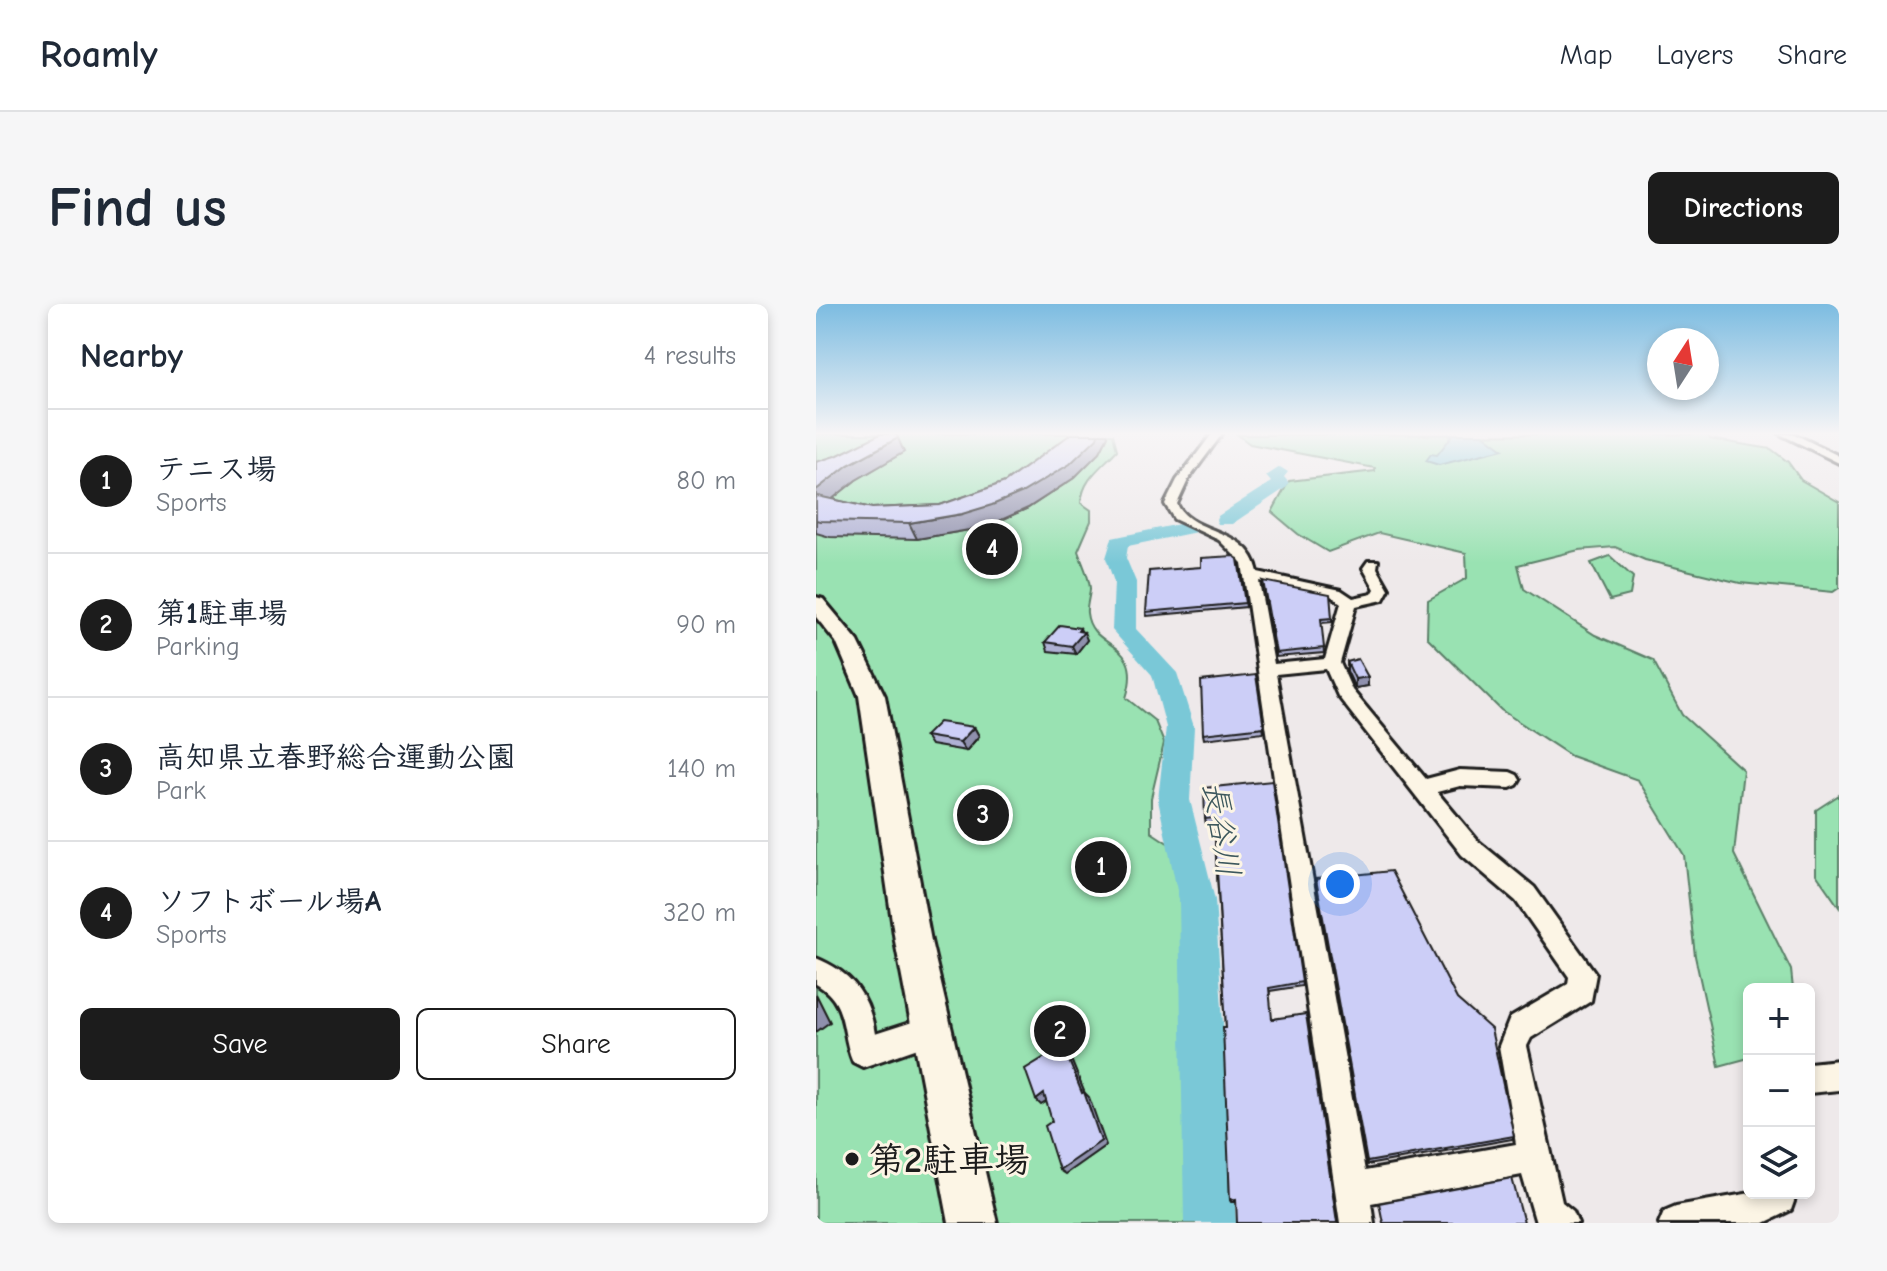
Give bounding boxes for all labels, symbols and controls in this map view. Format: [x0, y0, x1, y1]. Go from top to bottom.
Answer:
text: Roamly [40, 33, 158, 77]
text: Map [1560, 39, 1613, 71]
text: Layers [1657, 39, 1733, 71]
text: Share [1777, 39, 1847, 71]
button: Directions [1648, 172, 1839, 244]
text: Find us [48, 176, 227, 240]
north arrow [1647, 328, 1719, 400]
text: Nearby [80, 336, 183, 376]
text: 4 results [644, 341, 736, 371]
text: テニス場 [156, 452, 277, 487]
text: 1 [101, 466, 111, 496]
text: 80 m [677, 466, 736, 496]
text: Sports [156, 488, 227, 518]
pin: 4 [966, 519, 1018, 579]
text: 第1駐車場 [156, 596, 288, 631]
text: 2 [100, 610, 112, 640]
text: 90 m [676, 610, 736, 640]
text: Parking [156, 632, 240, 662]
text: 高知県立春野総合運動公園 [156, 740, 516, 775]
text: 3 [100, 754, 112, 784]
text: 140 m [667, 754, 736, 784]
text: Park [156, 776, 206, 806]
water label: 長谷川 [1196, 779, 1247, 879]
pin: 3 [957, 785, 1009, 845]
pin: 1 [1075, 837, 1127, 897]
your location [1320, 864, 1360, 904]
text: ソフトボール場A [156, 884, 381, 919]
text: 4 [100, 898, 112, 928]
text: 320 m [663, 898, 736, 928]
text: Sports [156, 920, 227, 950]
map controls [1743, 983, 1815, 1199]
button: + [1743, 983, 1815, 1055]
pin: 2 [1034, 1001, 1086, 1061]
button: Save [80, 1008, 400, 1080]
button: Share [416, 1008, 736, 1080]
button: − [1743, 1055, 1815, 1127]
button: layers [1743, 1127, 1815, 1199]
place label: 第2駐車場 [868, 1140, 1030, 1181]
marker: 第2駐車場 [843, 1150, 861, 1168]

